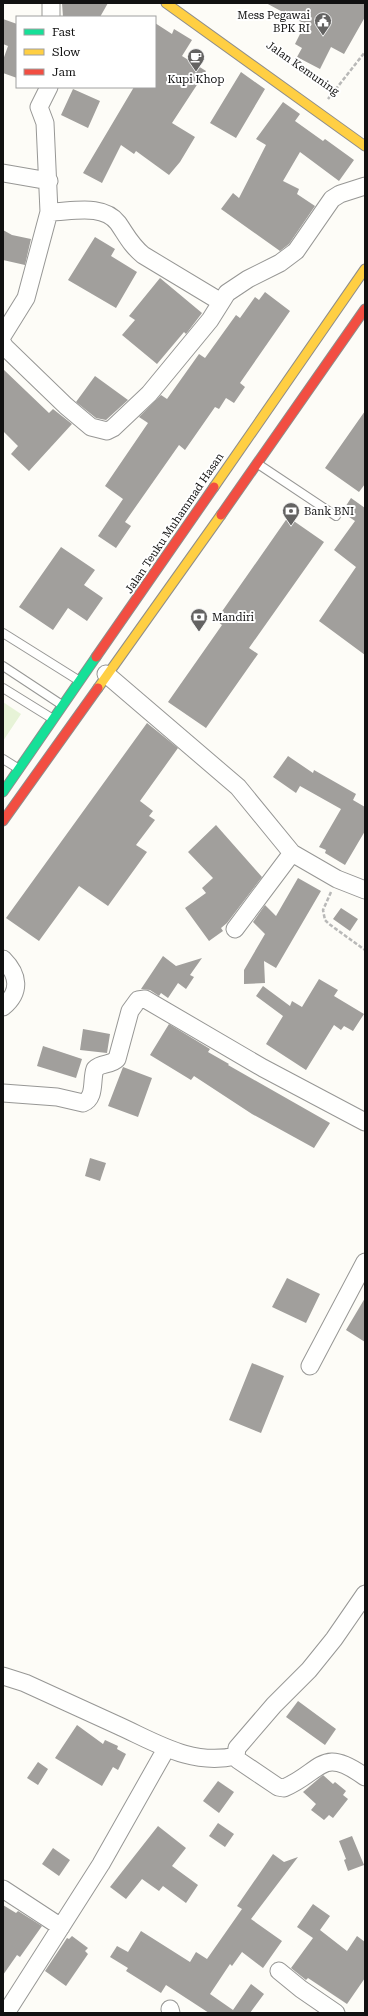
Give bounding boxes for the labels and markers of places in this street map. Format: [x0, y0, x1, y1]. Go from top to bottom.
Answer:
place label: Mess Pegawai BPK RI [237, 9, 310, 35]
public building icon: Mess Pegawai BPK RI [313, 11, 333, 36]
cafe icon: Kupi Khop [186, 47, 206, 72]
place label: Kupi Khop [167, 73, 225, 86]
bank icon: Bank BNI [281, 501, 301, 526]
place label: Bank BNI [304, 505, 354, 518]
bank icon: Mandiri [189, 607, 209, 632]
place label: Mandiri [212, 611, 255, 624]

